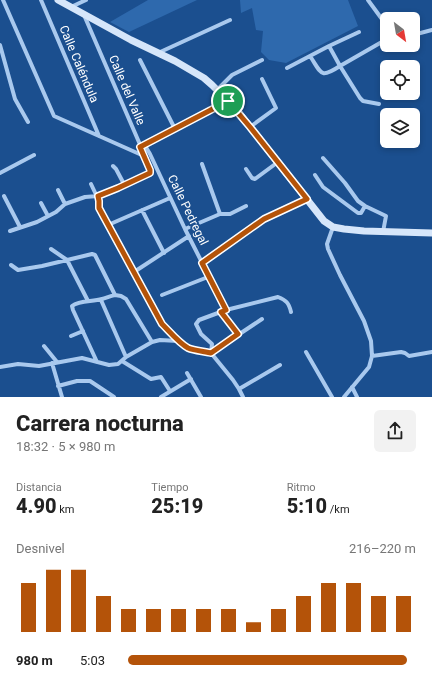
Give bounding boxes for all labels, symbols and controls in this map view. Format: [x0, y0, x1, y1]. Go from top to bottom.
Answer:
north arrow [380, 12, 420, 52]
map controls [380, 12, 420, 148]
street label: Calle Caléndula [56, 23, 102, 105]
street label: Calle del Valle [106, 53, 148, 127]
button: locate [380, 60, 420, 100]
pin [211, 84, 245, 118]
icon: arrive [217, 90, 239, 112]
button: layers [380, 108, 420, 148]
street label: Calle Pedregal [165, 172, 211, 248]
button: share [374, 410, 416, 452]
text: Carrera nocturna [16, 411, 184, 436]
text: 18:32 · 5 × 980 m [16, 439, 115, 454]
text: Distancia [16, 481, 62, 494]
text: Tiempo [151, 481, 189, 494]
text: Ritmo [287, 481, 316, 494]
text: 4.90 [16, 494, 57, 518]
text: 25:19 [151, 494, 203, 518]
text: 5:10 [287, 494, 327, 518]
text: km [57, 503, 74, 516]
text: /km [327, 503, 350, 516]
text: Desnivel [16, 541, 65, 556]
text: 216–220 m [349, 541, 416, 556]
text: 980 m [16, 653, 53, 668]
text: 5:03 [80, 653, 105, 668]

